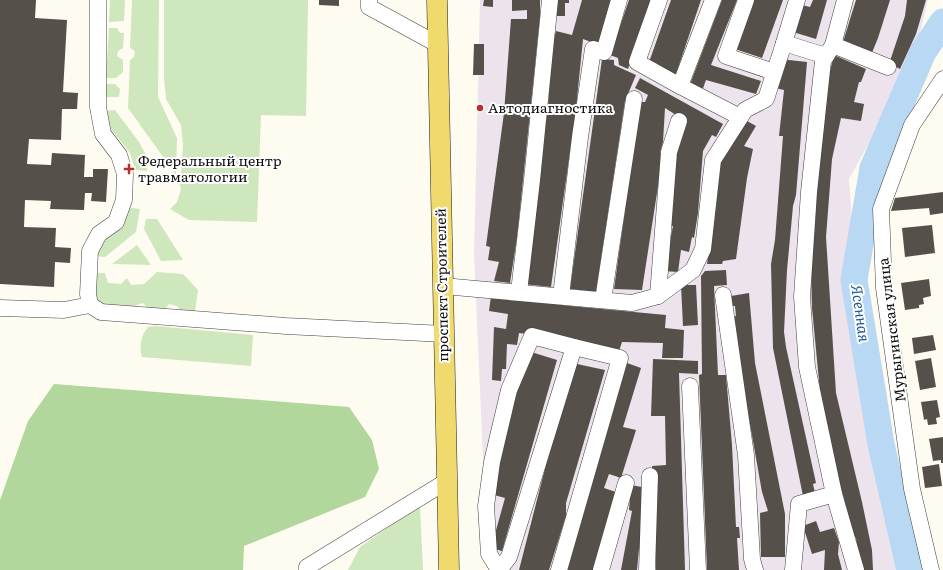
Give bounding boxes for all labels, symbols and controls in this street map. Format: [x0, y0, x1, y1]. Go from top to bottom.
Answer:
place label: Автодиагностика [488, 97, 613, 117]
marker: Автодиагностика [475, 103, 485, 113]
place label: Федеральный центр травматологии [138, 150, 282, 186]
marker: Федеральный центр травматологии [123, 163, 135, 175]
street label: проспект Строителей [430, 208, 452, 362]
street label: Мурыгинская улица [872, 256, 910, 403]
water label: Ясенная [846, 282, 877, 343]

